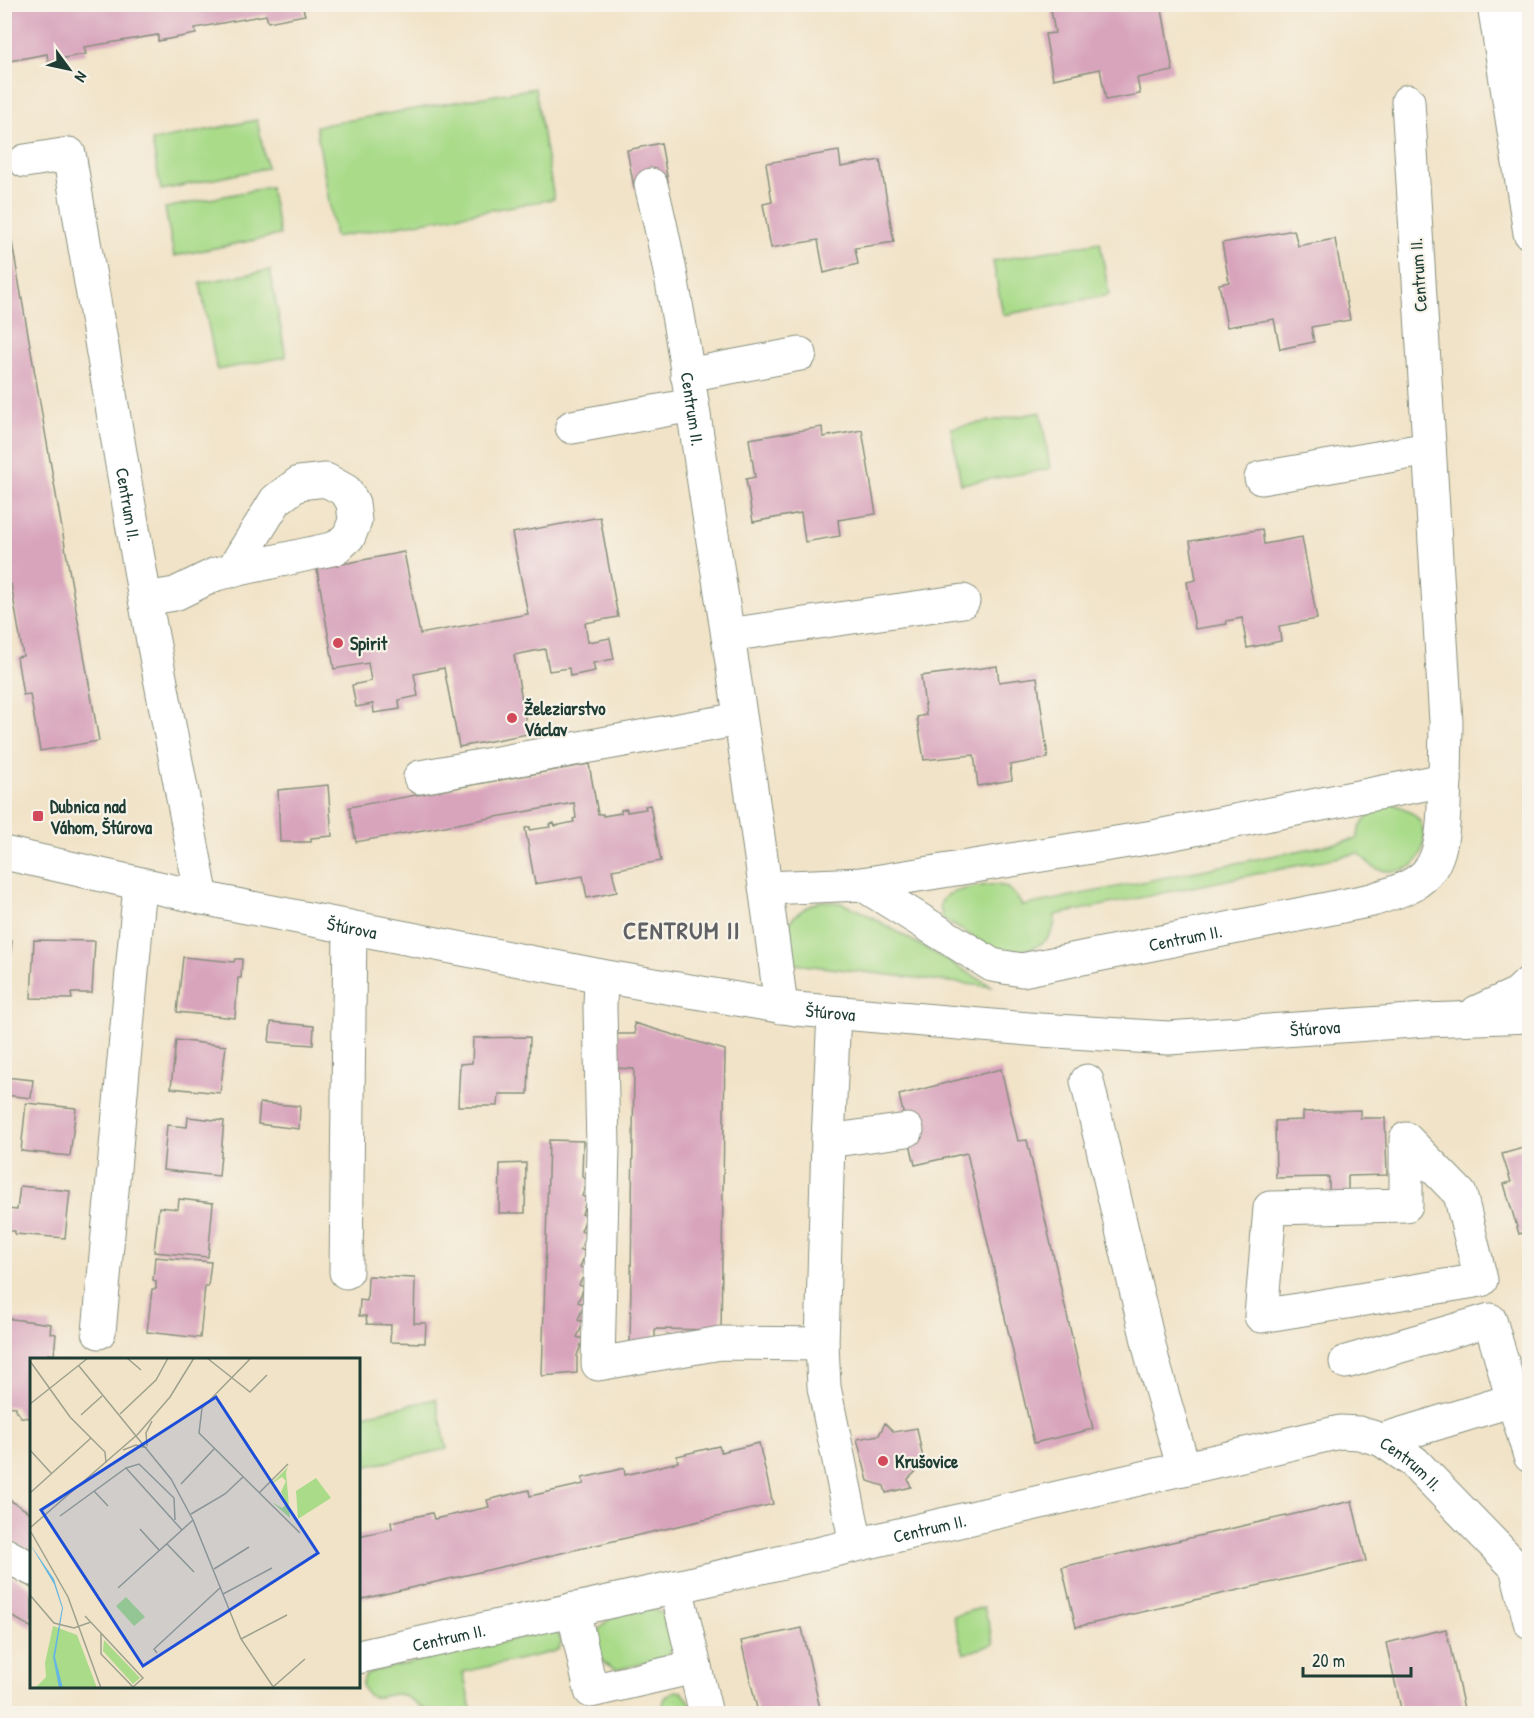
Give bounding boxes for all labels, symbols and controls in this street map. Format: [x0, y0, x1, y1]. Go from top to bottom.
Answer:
north arrow [39, 39, 99, 99]
text: N [70, 68, 93, 87]
street label: Centrum II. [1403, 237, 1433, 313]
street label: Centrum II. [675, 370, 711, 448]
street label: Centrum II. [110, 466, 147, 543]
place label: Spirit [350, 631, 388, 657]
marker: Spirit [331, 636, 345, 650]
place label: Železiarstvo Václav [524, 696, 606, 742]
marker: Železiarstvo Václav [505, 711, 519, 725]
place label: Dubnica nad Váhom, Štúrova [50, 794, 153, 840]
marker: Dubnica nad Váhom, Štúrova [31, 809, 45, 823]
street label: Štúrova [325, 910, 379, 945]
district label: CENTRUM II [623, 914, 741, 946]
street label: Centrum II. [1146, 918, 1224, 957]
street label: Štúrova [804, 997, 857, 1027]
street label: Štúrova [1289, 1014, 1341, 1042]
inset map [30, 1358, 360, 1688]
street label: Centrum II. [1375, 1430, 1448, 1496]
place label: Krušovice [895, 1449, 959, 1474]
marker: Krušovice [876, 1454, 890, 1468]
street label: Centrum II. [891, 1507, 969, 1548]
street label: Centrum II. [410, 1617, 488, 1657]
scale bar [1303, 1640, 1411, 1678]
text: 20 m [1312, 1648, 1345, 1673]

